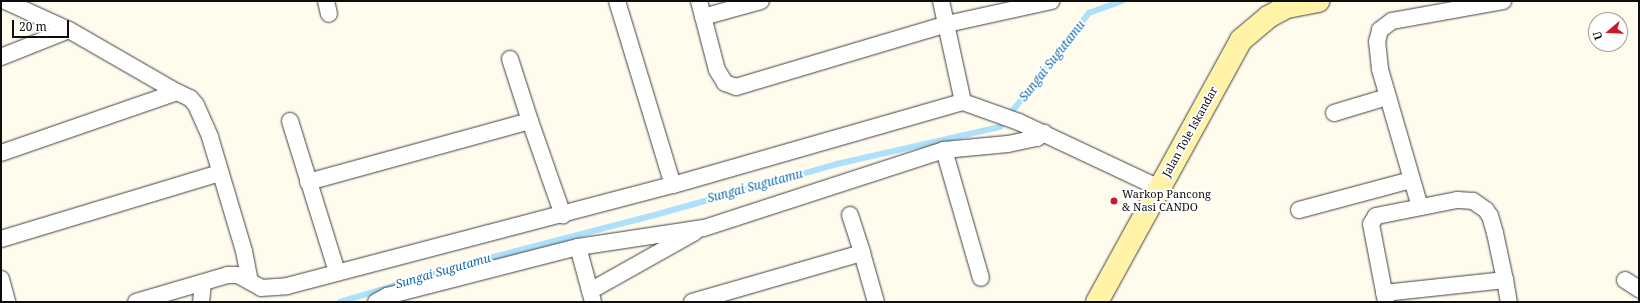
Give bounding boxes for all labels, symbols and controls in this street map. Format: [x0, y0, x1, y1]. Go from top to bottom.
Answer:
scale bar [14, 12, 71, 38]
north arrow [1588, 12, 1628, 52]
text: 20 m [19, 18, 47, 35]
water label: Sungai Sugutamu [1016, 18, 1088, 104]
text: U [1589, 29, 1606, 42]
street label: Jalan Tole Iskandar [1160, 85, 1220, 179]
water label: Sungai Sugutamu [706, 166, 804, 206]
place label: Warkop Pancong & Nasi CANDO [1122, 188, 1211, 214]
marker: Warkop Pancong & Nasi CANDO [1109, 196, 1119, 206]
water label: Sungai Sugutamu [394, 251, 492, 291]

